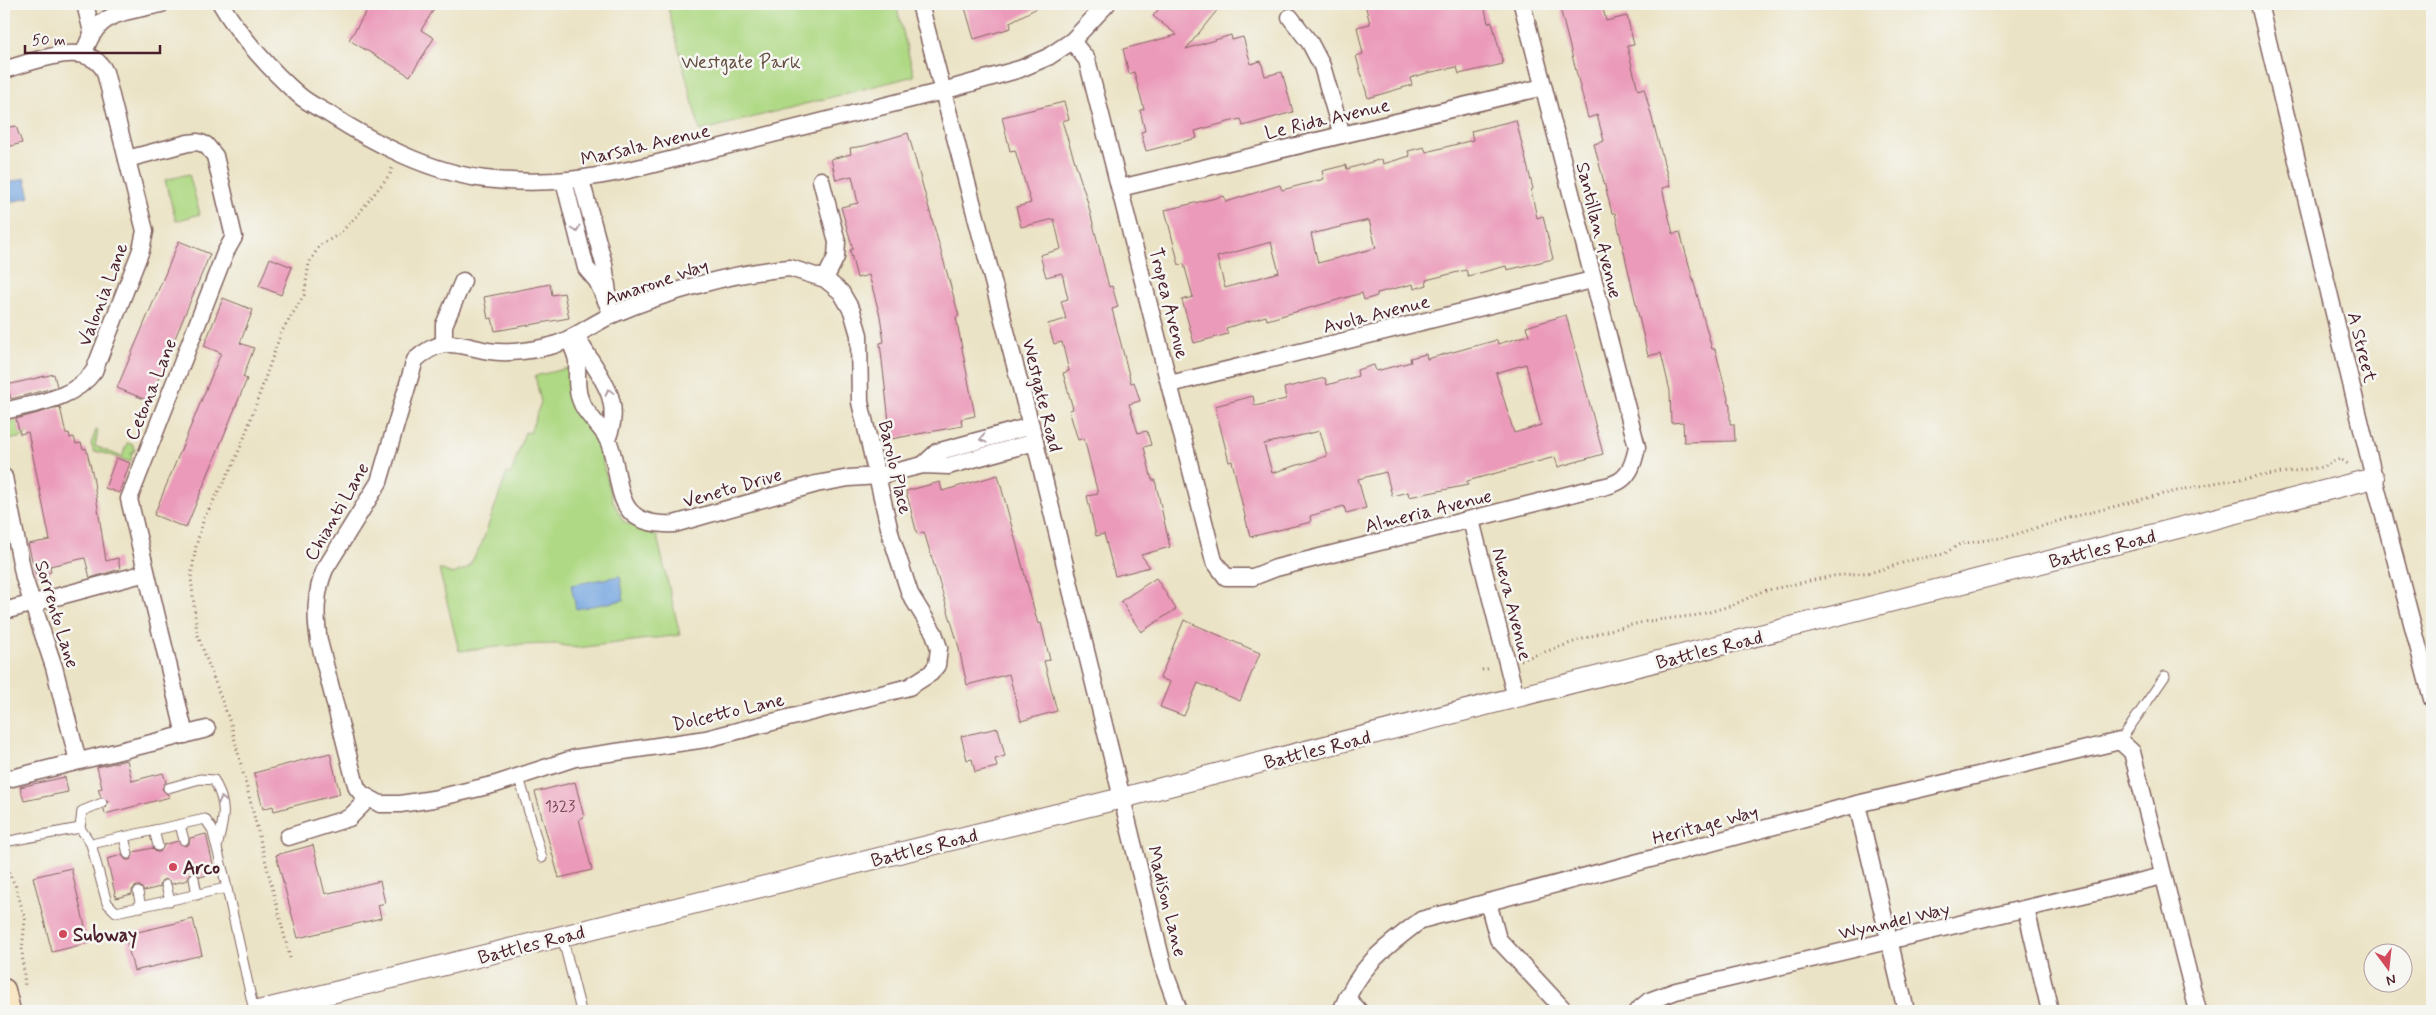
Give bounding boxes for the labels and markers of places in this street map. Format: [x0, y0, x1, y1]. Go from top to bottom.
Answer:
place label: Arco [183, 856, 220, 881]
marker: Arco [167, 861, 179, 873]
place label: Subway [73, 923, 137, 949]
marker: Subway [57, 928, 69, 940]

